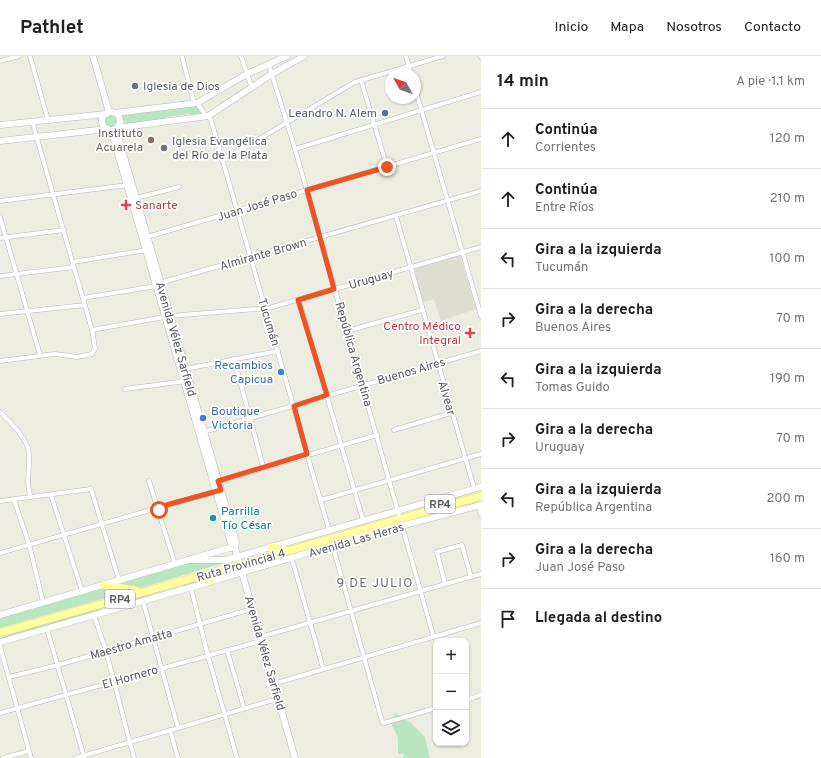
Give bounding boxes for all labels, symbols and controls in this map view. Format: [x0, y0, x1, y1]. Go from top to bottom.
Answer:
text: Pathlet [20, 16, 84, 40]
text: Inicio [555, 19, 588, 36]
text: Mapa [610, 19, 644, 36]
text: Nosotros [666, 19, 722, 36]
text: Contacto [744, 19, 801, 36]
north arrow [385, 68, 421, 104]
text: 14 min [497, 71, 549, 93]
text: A pie · 1.1 km [736, 74, 805, 90]
place label: Iglesia de Dios [143, 79, 220, 95]
marker: Iglesia de Dios [130, 81, 140, 91]
place label: Leandro N. Alem [288, 106, 377, 122]
marker: Leandro N. Alem [380, 108, 390, 118]
text: Continúa [535, 121, 597, 140]
place label: Instituto Acuarela [96, 126, 143, 156]
icon: ahead [497, 128, 519, 150]
text: 120 m [770, 131, 805, 147]
place label: Iglesia Evangélica del Río de la Plata [172, 134, 268, 164]
marker: Instituto Acuarela [146, 135, 156, 145]
text: Corrientes [535, 140, 596, 156]
marker: Iglesia Evangélica del Río de la Plata [159, 143, 169, 153]
route end [378, 158, 396, 176]
text: Continúa [535, 181, 597, 200]
street label: Juan José Paso [215, 186, 300, 226]
icon: ahead [497, 188, 519, 210]
text: 210 m [770, 191, 805, 207]
place label: Sanarte [135, 198, 178, 214]
marker: Sanarte [120, 199, 132, 211]
text: Entre Ríos [535, 200, 594, 216]
street label: Almirante Brown [218, 235, 309, 275]
text: Gira a la izquierda [535, 241, 662, 260]
icon: left [497, 248, 519, 270]
text: 100 m [769, 251, 805, 267]
text: Tucumán [535, 260, 588, 276]
street label: Uruguay [347, 266, 395, 294]
street label: Avenida Vélez Sarfield [151, 280, 199, 399]
street label: Tucumán [253, 296, 283, 348]
street label: República Argentina [330, 300, 376, 408]
text: Gira a la derecha [535, 301, 653, 320]
icon: right [497, 308, 519, 330]
text: 70 m [776, 311, 805, 327]
place label: Centro Médico Integral [383, 319, 461, 349]
text: Buenos Aires [535, 320, 611, 336]
marker: Centro Médico Integral [464, 327, 476, 339]
street label: Buenos Aires [375, 355, 447, 389]
place label: Recambios Capicua [214, 358, 273, 388]
text: Gira a la izquierda [535, 361, 662, 380]
marker: Recambios Capicua [276, 367, 286, 377]
icon: left [497, 368, 519, 390]
text: 190 m [770, 371, 805, 387]
street label: Alvear [434, 379, 459, 418]
text: Tomas Guido [535, 380, 610, 396]
place label: Boutique Victoria [211, 404, 260, 434]
marker: Boutique Victoria [198, 413, 208, 423]
text: Gira a la derecha [535, 421, 653, 440]
icon: right [497, 428, 519, 450]
text: 70 m [776, 431, 805, 447]
text: Uruguay [535, 440, 585, 456]
text: Gira a la izquierda [535, 481, 662, 500]
icon: left [497, 488, 519, 510]
text: 200 m [766, 491, 805, 507]
road number: RP4 [425, 495, 455, 513]
text: República Argentina [535, 500, 652, 516]
route start [150, 501, 168, 519]
place label: Parrilla Tío César [221, 504, 272, 534]
marker: Parrilla Tío César [208, 513, 218, 523]
street label: Avenida Las Heras [307, 520, 406, 562]
text: Gira a la derecha [535, 541, 653, 560]
street label: Ruta Provincial 4 [195, 546, 287, 586]
icon: right [497, 548, 519, 570]
text: 160 m [770, 551, 805, 567]
text: Juan José Paso [535, 560, 625, 576]
district label: 9 DE JULIO [337, 576, 413, 592]
road number: RP4 [105, 590, 135, 608]
street label: Avenida Vélez Sarfield [240, 594, 288, 713]
icon: arrive [497, 608, 519, 630]
text: Llegada al destino [535, 609, 662, 628]
street label: Maestro Amatta [88, 626, 174, 664]
map controls [433, 638, 469, 746]
button: + [433, 638, 469, 674]
street label: El Hornero [100, 662, 160, 694]
button: − [433, 674, 469, 710]
button: layers [433, 710, 469, 746]

